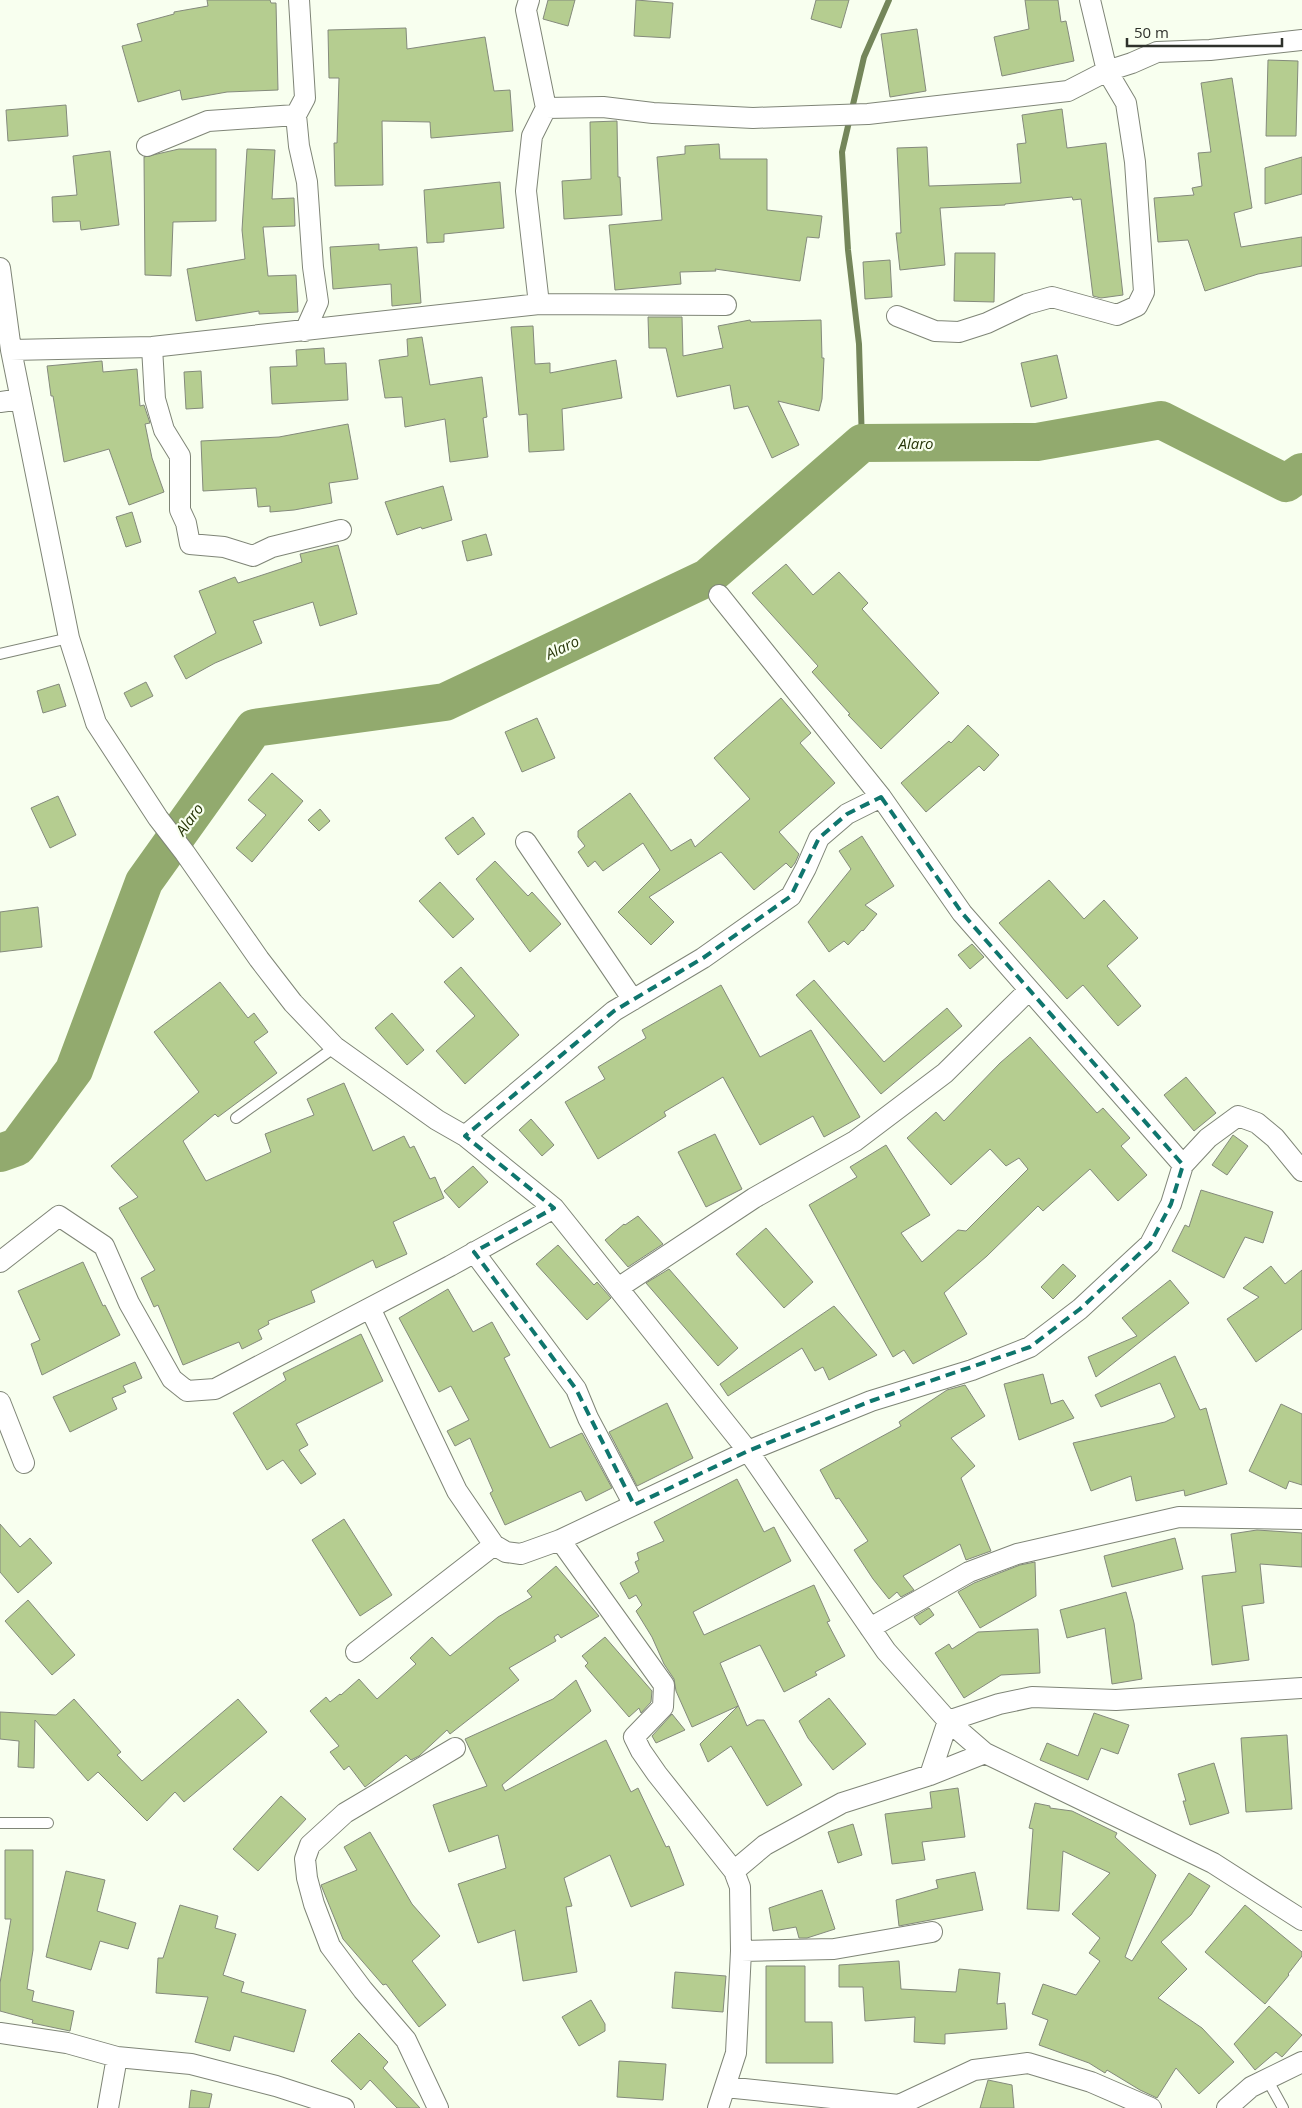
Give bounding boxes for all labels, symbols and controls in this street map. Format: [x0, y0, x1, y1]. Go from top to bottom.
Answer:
scale bar [1127, 15, 1282, 47]
text: 50 m [1134, 22, 1169, 42]
water label: Alaro [897, 433, 934, 453]
water label: Alaro [541, 631, 582, 664]
water label: Alaro [170, 799, 207, 840]

